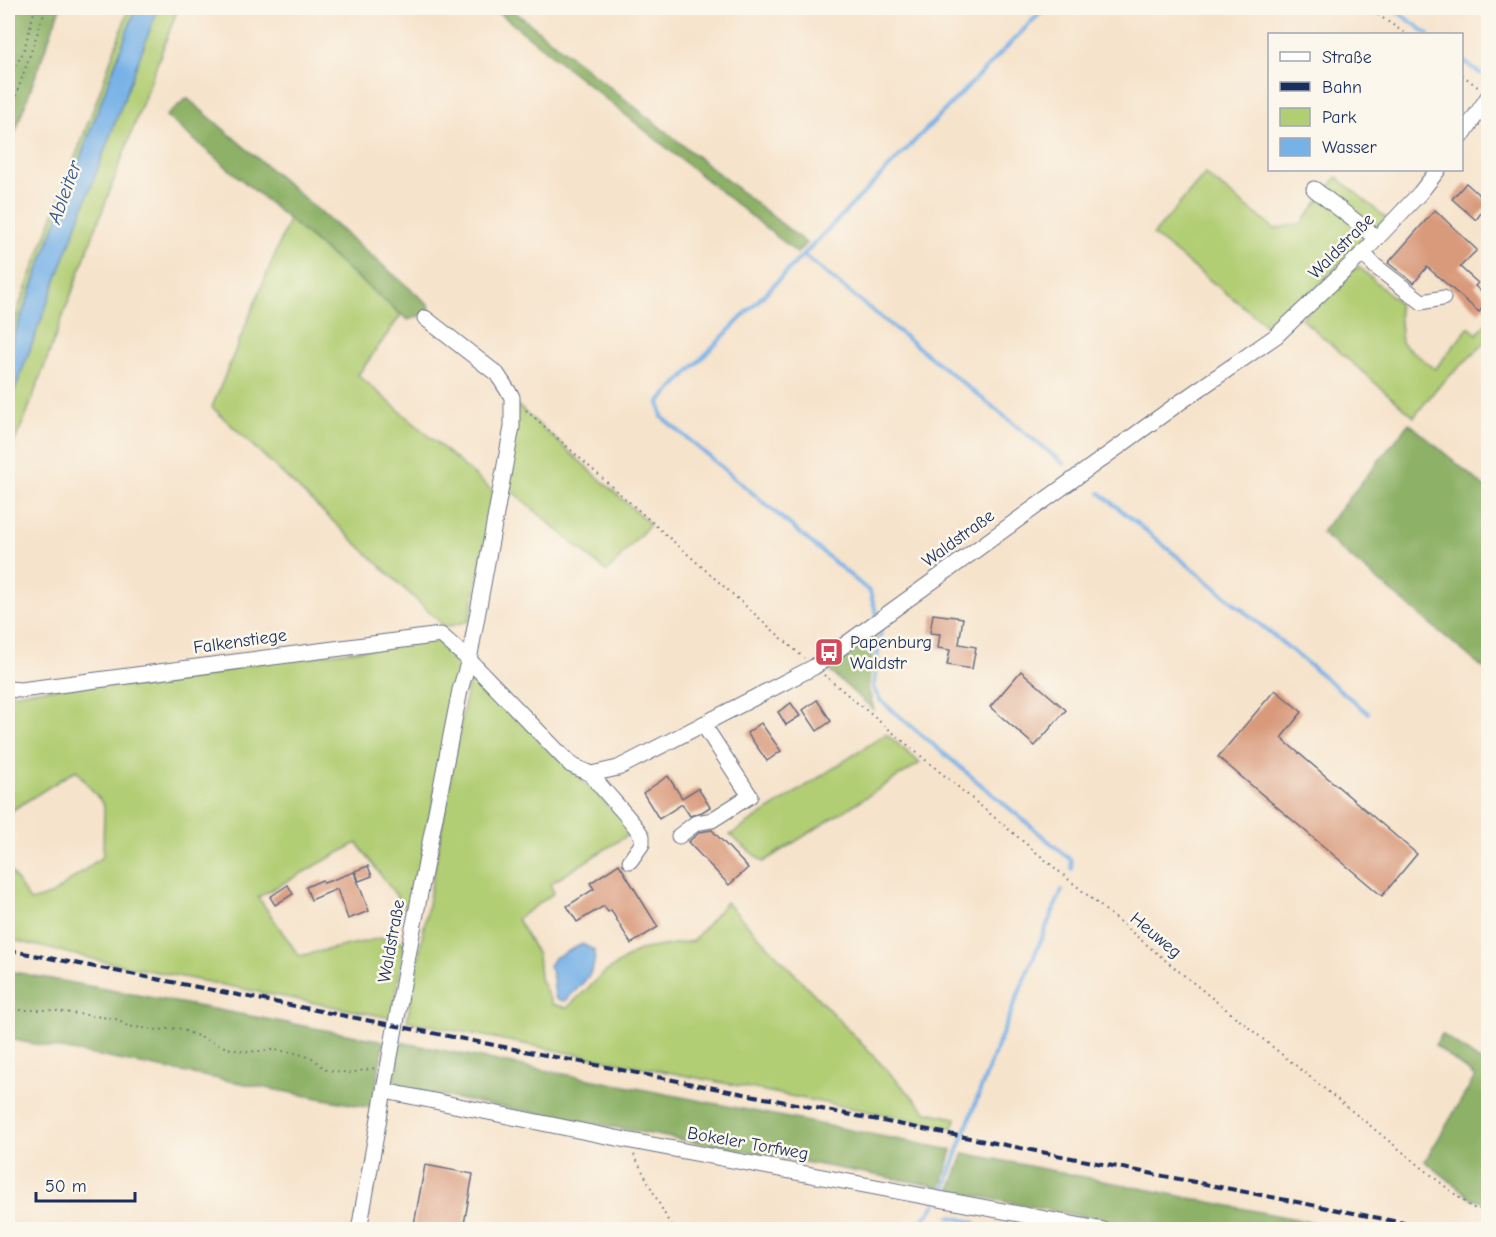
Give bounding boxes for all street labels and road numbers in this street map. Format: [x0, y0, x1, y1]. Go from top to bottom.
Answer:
street label: Waldstraße [1304, 209, 1379, 284]
street label: Waldstraße [918, 505, 999, 572]
street label: Falkenstiege [192, 625, 288, 658]
street label: Waldstraße [374, 898, 409, 984]
street label: Heuweg [1126, 908, 1185, 963]
street label: Bokeler Torfweg [686, 1123, 810, 1164]

